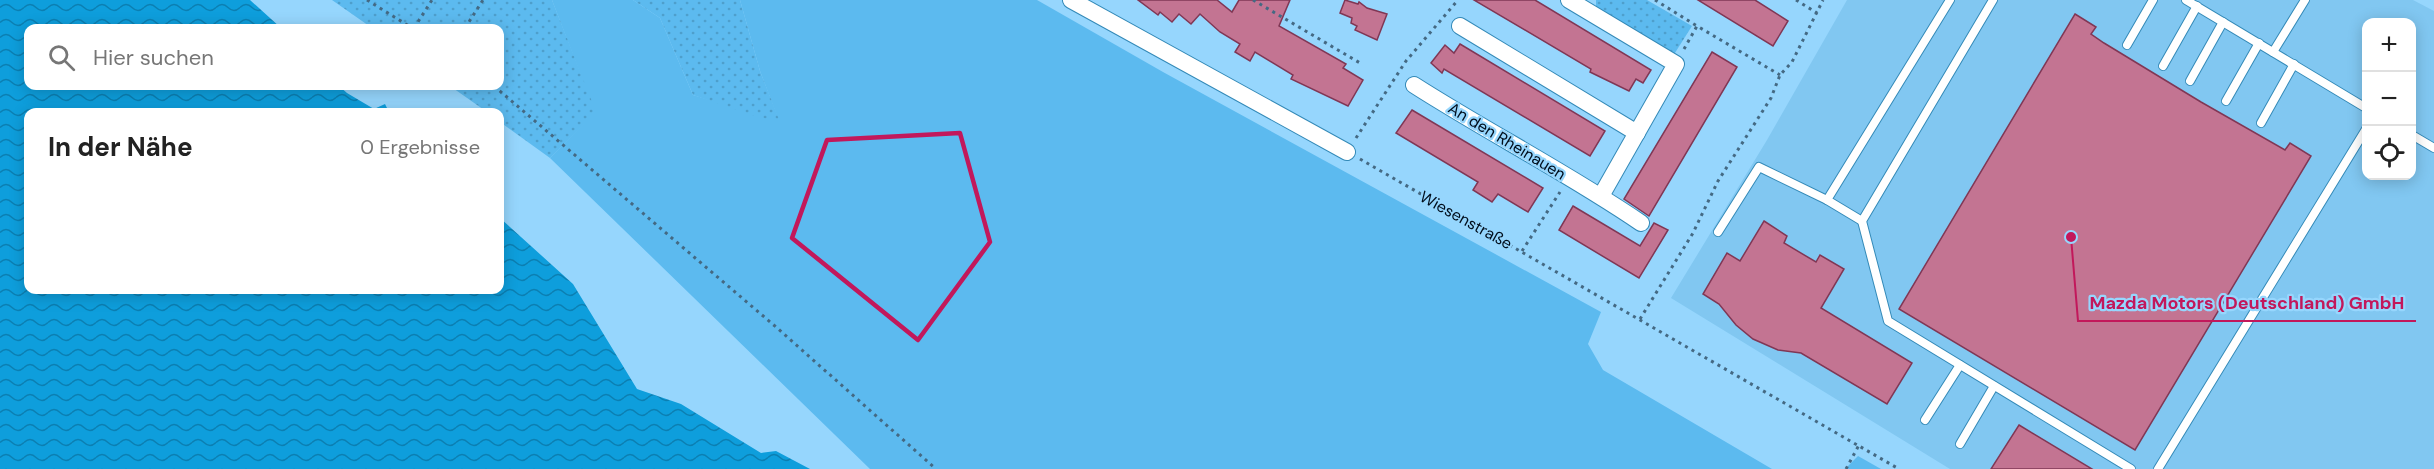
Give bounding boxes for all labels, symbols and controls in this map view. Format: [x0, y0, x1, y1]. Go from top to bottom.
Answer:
map controls [2362, 18, 2416, 180]
button: + [2362, 18, 2416, 72]
search box [24, 24, 504, 90]
icon: search [45, 41, 78, 74]
text: Hier suchen [93, 43, 214, 72]
button: − [2362, 72, 2416, 126]
street label: An den Rheinauen [1444, 98, 1570, 184]
button: locate [2362, 126, 2416, 180]
text: In der Nähe [48, 130, 193, 164]
text: 0 Ergebnisse [360, 134, 480, 160]
street label: Wiesenstraße [1416, 186, 1516, 254]
callout: Mazda Motors (Deutschland) GmbH [2078, 285, 2416, 321]
text: Mazda Motors (Deutschland) GmbH [2090, 291, 2404, 315]

